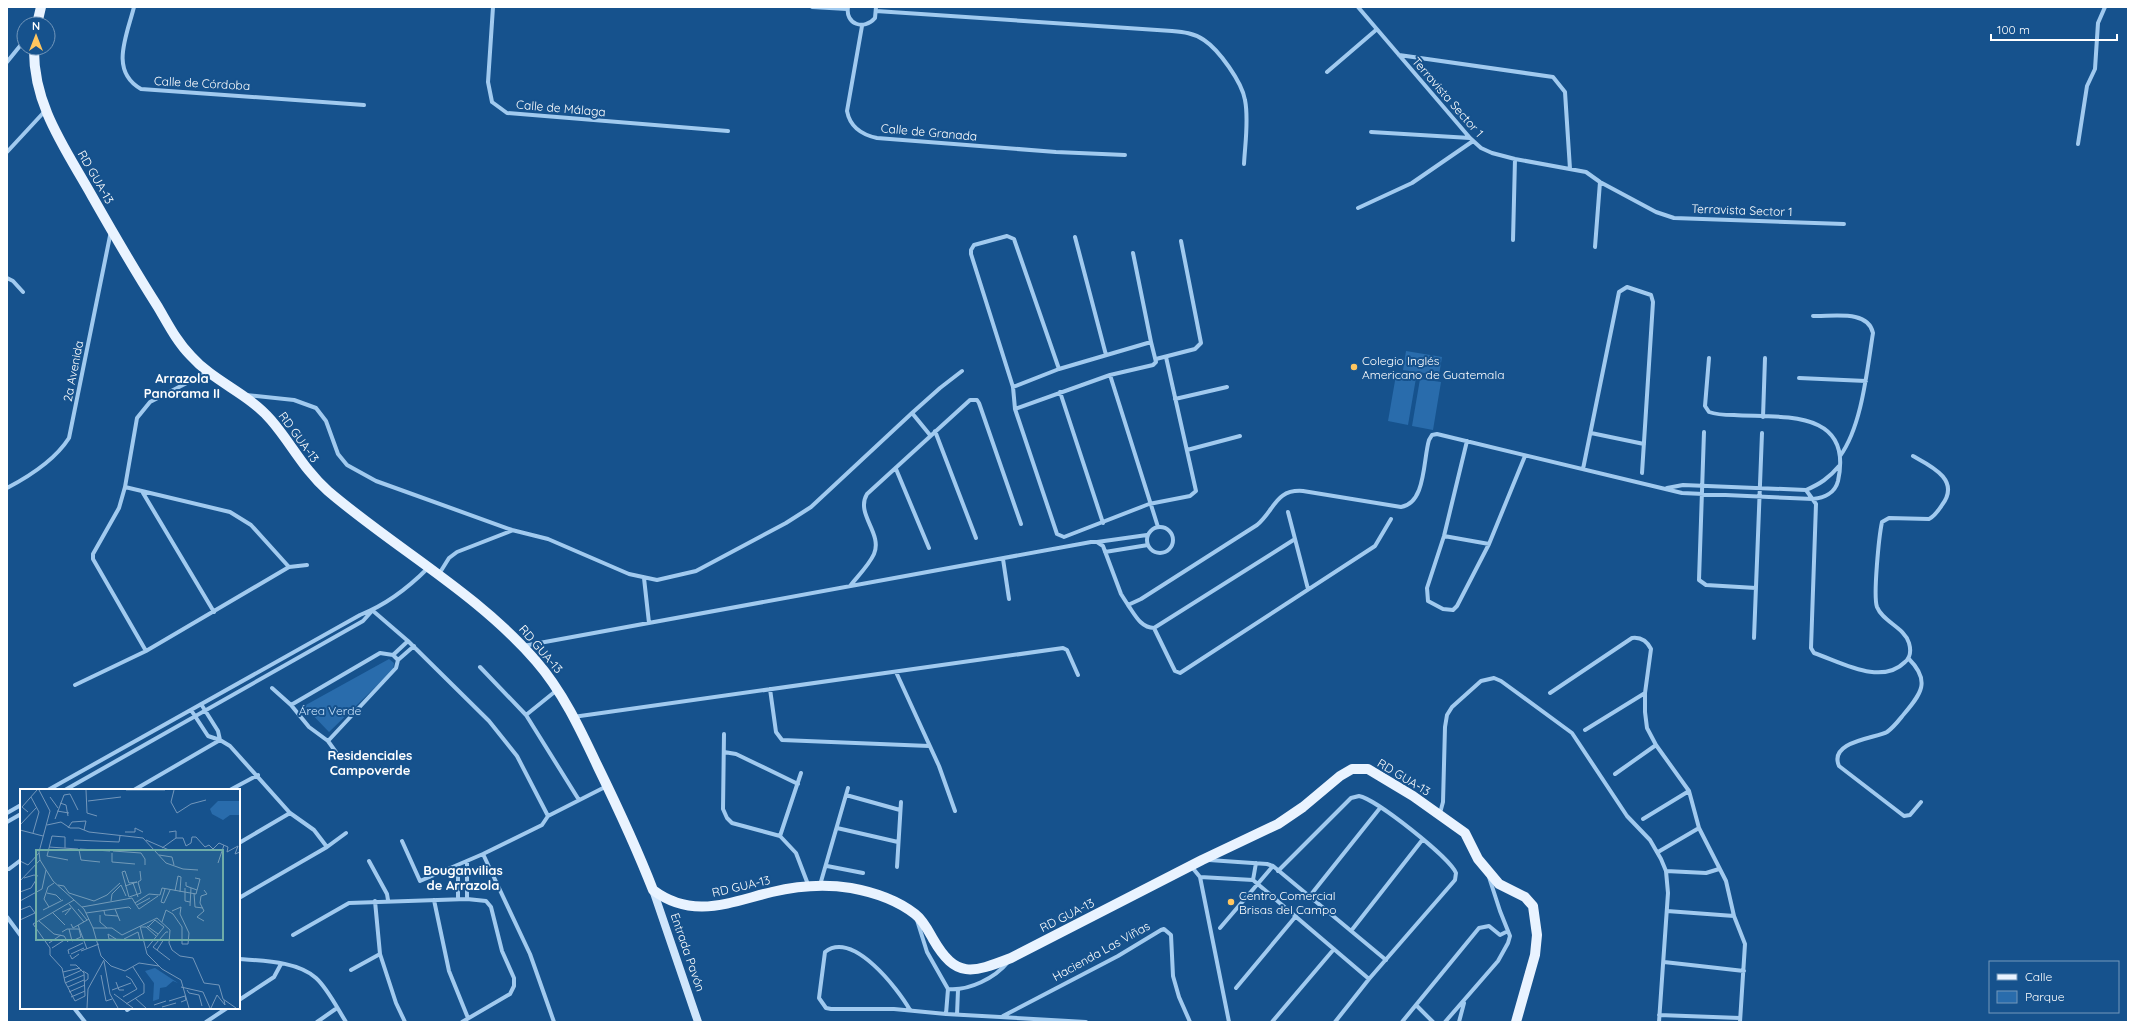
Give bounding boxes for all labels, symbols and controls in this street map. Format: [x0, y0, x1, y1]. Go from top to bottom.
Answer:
north arrow [16, 16, 56, 56]
scale bar [1991, 16, 2117, 42]
text: N [32, 19, 40, 33]
text: 100 m [1997, 22, 2030, 37]
street label: Terravista Sector 1 [1409, 54, 1487, 140]
street label: Calle de Córdoba [153, 73, 251, 93]
street label: Calle de Málaga [516, 97, 606, 119]
street label: Calle de Granada [880, 120, 978, 144]
street label: RD GUA-13 [75, 148, 117, 206]
street label: Terravista Sector 1 [1691, 201, 1793, 219]
street label: 2a Avenida [60, 339, 86, 403]
place label: Colegio Inglés Americano de Guatemala [1362, 353, 1504, 382]
marker: Colegio Inglés Americano de Guatemala [1349, 362, 1359, 372]
district label: Arrazola Panorama II [144, 370, 220, 401]
street label: RD GUA-13 [275, 409, 323, 465]
street label: RD GUA-13 [516, 622, 566, 676]
park label: Área Verde [299, 703, 361, 718]
district label: Residenciales Campoverde [328, 747, 412, 778]
street label: RD GUA-13 [1375, 755, 1433, 799]
inset map [20, 789, 240, 1009]
district label: Bouganvilias de Arrazola [423, 862, 503, 893]
street label: RD GUA-13 [710, 872, 772, 900]
place label: Centro Comercial Brisas del Campo [1239, 888, 1337, 917]
street label: RD GUA-13 [1037, 895, 1097, 935]
marker: Centro Comercial Brisas del Campo [1226, 897, 1236, 907]
street label: Entrada Pavón [668, 911, 708, 993]
street label: Hacienda Las Viñas [1050, 918, 1153, 984]
legend [1989, 961, 2119, 1013]
text: Calle [2025, 969, 2053, 984]
text: Parque [2025, 989, 2065, 1004]

